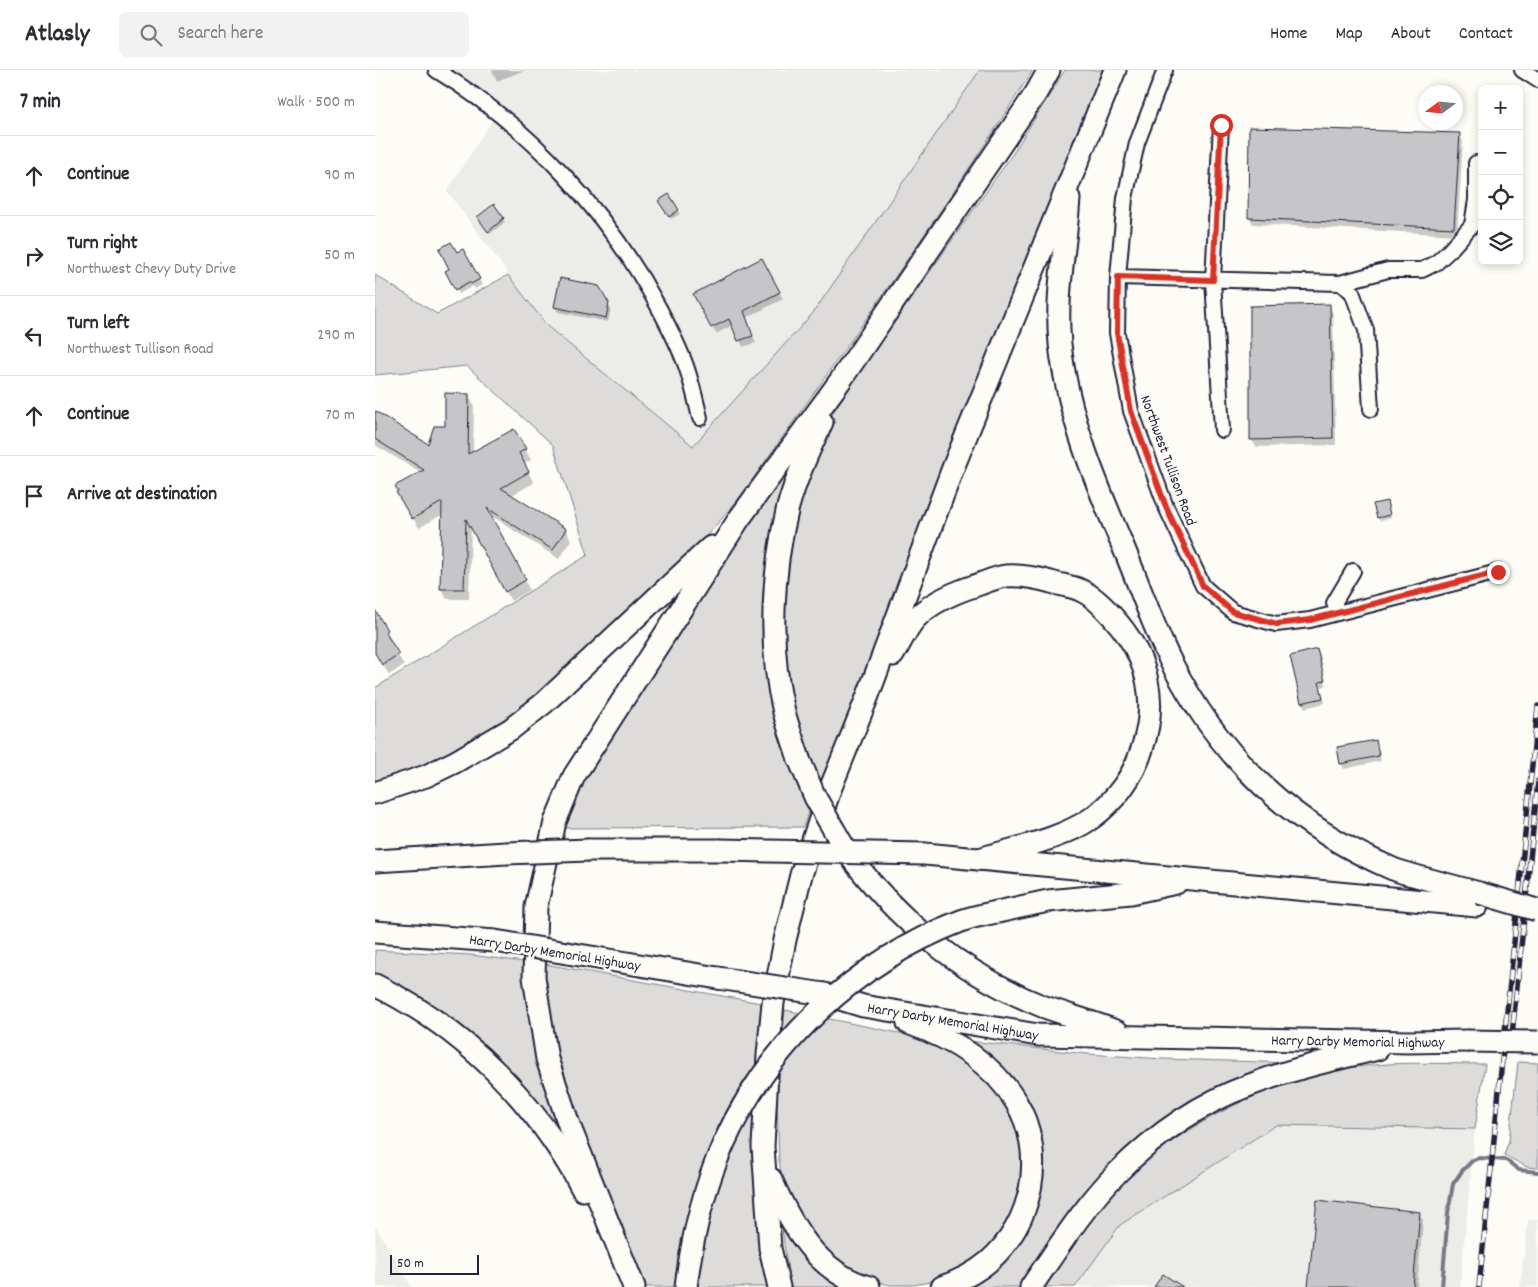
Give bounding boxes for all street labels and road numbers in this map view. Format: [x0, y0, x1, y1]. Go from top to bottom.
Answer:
street label: Northwest Tullison Road [1133, 392, 1201, 529]
street label: Harry Darby Memorial Highway [468, 930, 643, 979]
street label: Harry Darby Memorial Highway [865, 998, 1041, 1048]
street label: Harry Darby Memorial Highway [1271, 1030, 1446, 1055]

